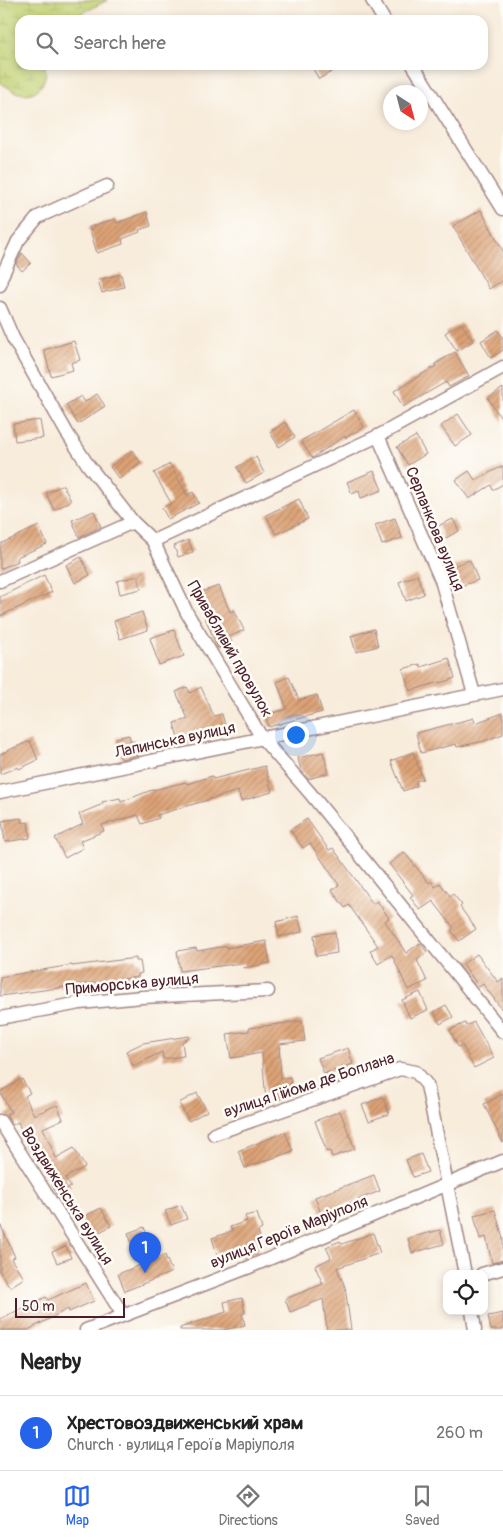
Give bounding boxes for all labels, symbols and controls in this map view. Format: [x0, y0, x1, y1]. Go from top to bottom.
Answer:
search box [15, 15, 488, 70]
icon: search [33, 29, 61, 57]
text: Search here [73, 31, 166, 55]
north arrow [383, 85, 428, 130]
street label: Серпанкова вулиця [401, 464, 469, 594]
street label: Привабливий провулок [183, 577, 277, 721]
street label: Лапинська вулиця [112, 717, 237, 763]
your location [283, 722, 309, 748]
street label: Приморська вулиця [65, 968, 199, 1000]
street label: вулиця Гійома де Боплана [221, 1048, 397, 1122]
street label: Воздвиженська вулиця [17, 1123, 117, 1269]
street label: вулиця Героїв Маріуполя [207, 1191, 371, 1273]
pin: 1 [129, 1232, 161, 1273]
map controls [443, 1270, 488, 1315]
button: locate [443, 1270, 488, 1315]
scale bar [15, 1295, 125, 1318]
text: 50 m [22, 1298, 55, 1315]
text: Nearby [20, 1349, 81, 1376]
text: Хрестовоздвиженський храм [67, 1411, 303, 1435]
text: 1 [33, 1423, 39, 1443]
text: 260 m [436, 1423, 483, 1443]
text: Church · вулиця Героїв Маріуполя [67, 1435, 294, 1455]
tab: Map [63, 1482, 91, 1529]
tab: Directions [218, 1482, 278, 1529]
tab: Saved [405, 1482, 440, 1529]

